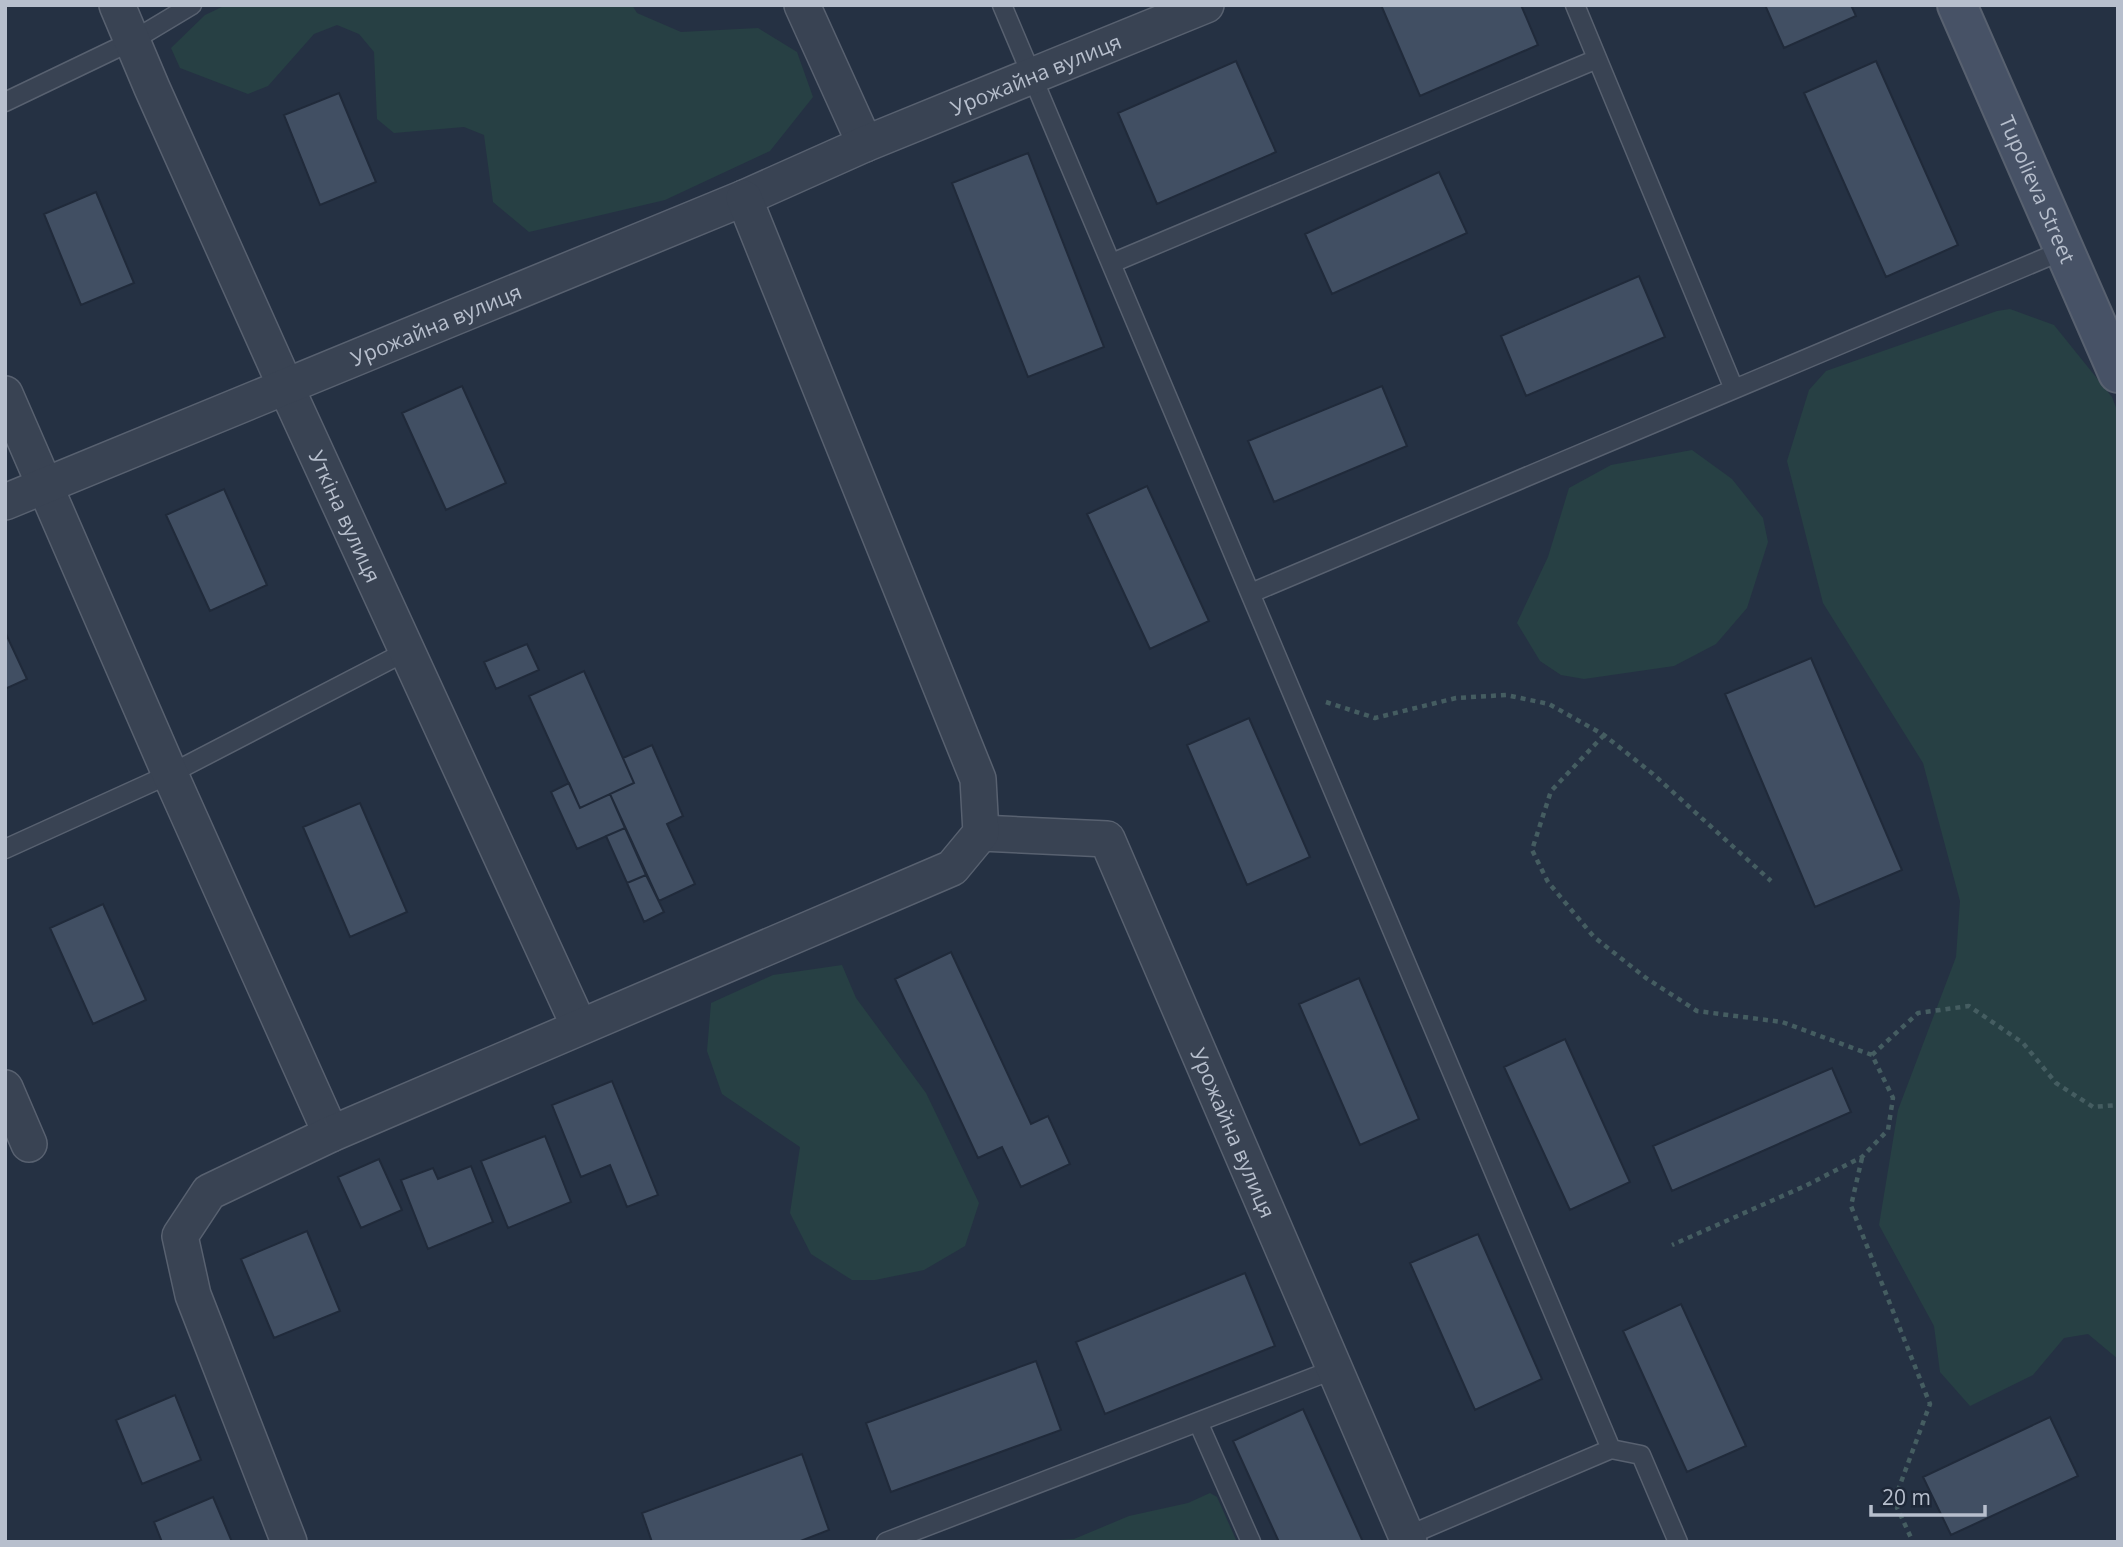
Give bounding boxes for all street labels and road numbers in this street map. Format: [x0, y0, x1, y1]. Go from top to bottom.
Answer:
street label: Урожайна вулиця [946, 27, 1125, 122]
street label: Tupolieva Street [1993, 111, 2082, 267]
street label: Урожайна вулиця [346, 277, 526, 372]
street label: Уткiна вулиця [303, 446, 388, 587]
street label: Урожайна вулиця [1184, 1044, 1282, 1222]

